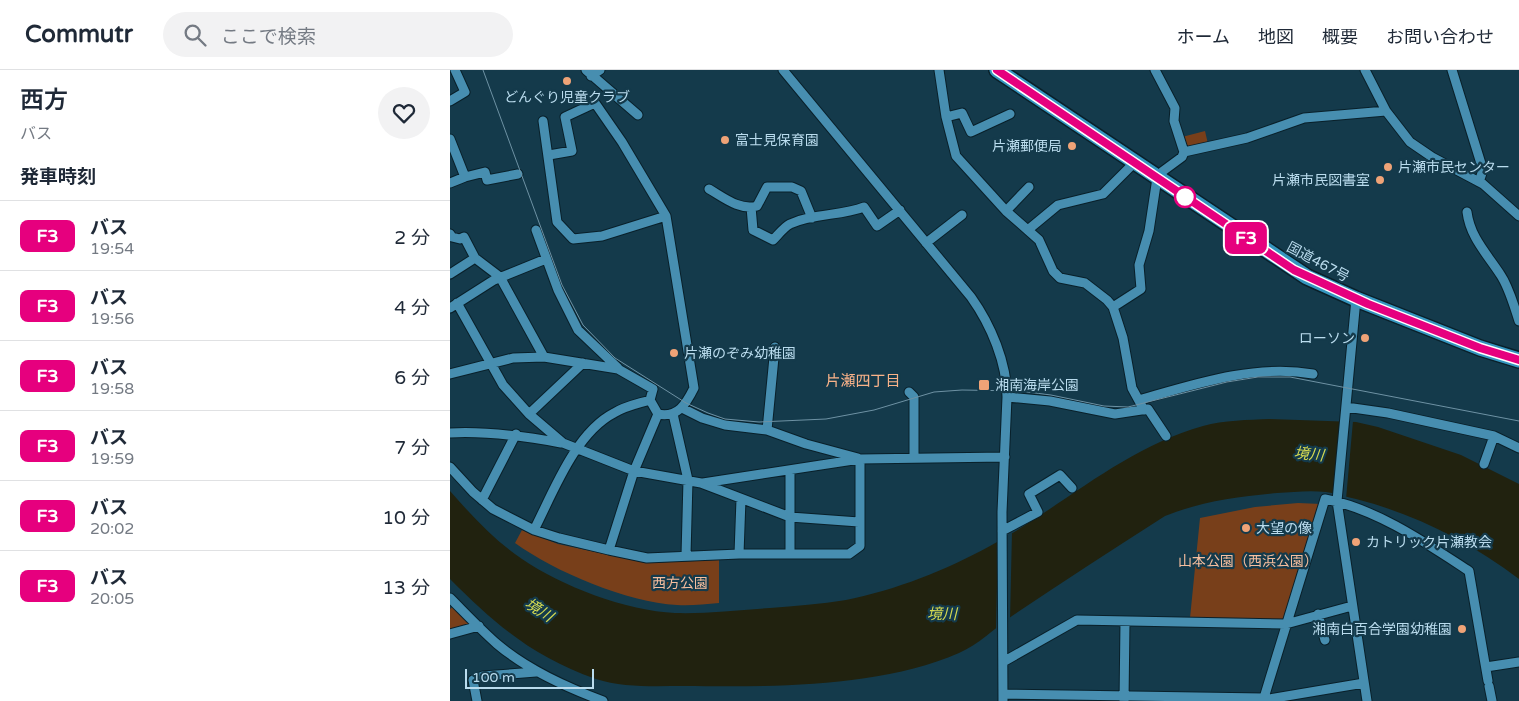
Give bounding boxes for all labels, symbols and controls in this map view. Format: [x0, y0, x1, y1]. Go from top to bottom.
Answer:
search box [163, 12, 513, 57]
text: Commutr [25, 20, 133, 49]
icon: search [181, 21, 209, 49]
text: ここで検索 [221, 26, 316, 48]
text: ホーム [1177, 26, 1230, 48]
text: 地図 [1258, 26, 1294, 48]
text: 概要 [1322, 26, 1358, 48]
text: お問い合わせ [1386, 26, 1494, 48]
marker: どんぐり児童クラブ [561, 75, 573, 87]
text: 西方 [20, 86, 68, 115]
button: heart [378, 87, 430, 139]
place label: どんぐり児童クラブ [504, 89, 630, 106]
text: バス [20, 124, 52, 144]
place label: 富士見保育園 [735, 132, 819, 149]
marker: 富士見保育園 [719, 134, 731, 146]
place label: 片瀬郵便局 [992, 138, 1062, 155]
marker: 片瀬郵便局 [1066, 140, 1078, 152]
place label: 片瀬市民センター [1398, 159, 1510, 176]
marker: 片瀬市民センター [1382, 161, 1394, 173]
text: 発車時刻 [20, 166, 96, 188]
place label: 片瀬市民図書室 [1272, 172, 1370, 189]
marker: 片瀬市民図書室 [1374, 174, 1386, 186]
unlabelled marker [1174, 186, 1196, 208]
text: バス [90, 217, 128, 239]
line badge: F3 [1224, 222, 1268, 254]
text: F3 [36, 225, 59, 247]
text: 2 分 [394, 227, 430, 249]
text: F3 [1235, 227, 1257, 249]
street label: 国道467号 [1284, 238, 1352, 286]
text: 19:54 [90, 239, 134, 259]
text: バス [90, 287, 128, 309]
text: F3 [36, 295, 59, 317]
text: 4 分 [394, 297, 430, 319]
text: 19:56 [90, 309, 134, 329]
place label: ローソン [1299, 330, 1355, 347]
marker: ローソン [1359, 332, 1371, 344]
place label: 片瀬のぞみ幼稚園 [684, 345, 796, 362]
marker: 片瀬のぞみ幼稚園 [668, 347, 680, 359]
text: バス [90, 357, 128, 379]
text: F3 [36, 365, 59, 387]
text: 6 分 [394, 367, 430, 389]
district label: 片瀬四丁目 [825, 372, 901, 390]
place label: 湘南海岸公園 [995, 377, 1079, 394]
marker: 湘南海岸公園 [977, 378, 991, 392]
text: 19:58 [90, 379, 134, 399]
text: バス [90, 427, 128, 449]
text: F3 [36, 435, 59, 457]
text: 7 分 [394, 437, 430, 459]
water label: 境川 [1293, 443, 1327, 465]
text: 19:59 [90, 449, 134, 469]
text: バス [90, 497, 128, 519]
text: F3 [36, 505, 59, 527]
text: 10 分 [382, 507, 430, 529]
text: 20:02 [90, 519, 134, 539]
place label: 大望の像 [1256, 520, 1312, 537]
marker: 大望の像 [1240, 522, 1252, 534]
place label: カトリック片瀬教会 [1366, 534, 1492, 551]
marker: カトリック片瀬教会 [1350, 536, 1362, 548]
park label: 山本公園（西浜公園） [1178, 553, 1318, 570]
text: バス [90, 567, 128, 589]
text: F3 [36, 575, 59, 597]
park label: 西方公園 [652, 575, 708, 592]
text: 13 分 [382, 577, 430, 599]
text: 20:05 [90, 589, 134, 609]
water label: 境川 [522, 594, 558, 627]
water label: 境川 [927, 605, 959, 623]
place label: 湘南白百合学園幼稚園 [1312, 621, 1452, 638]
marker: 湘南白百合学園幼稚園 [1456, 623, 1468, 635]
scale bar [465, 666, 594, 689]
text: 100 m [472, 669, 515, 686]

